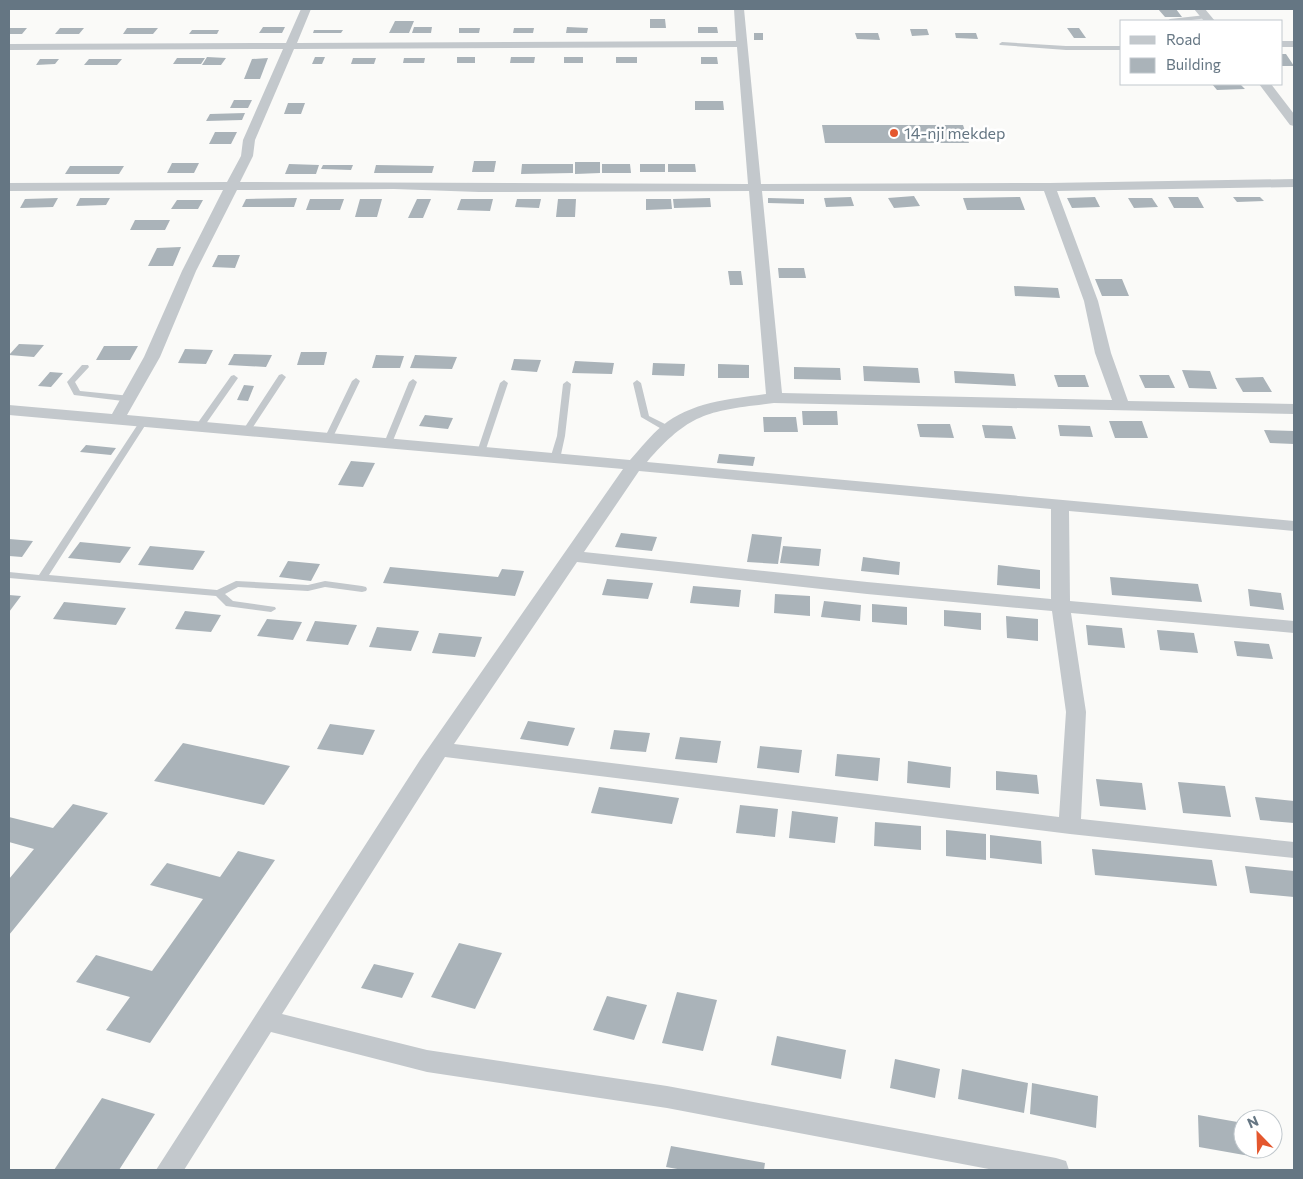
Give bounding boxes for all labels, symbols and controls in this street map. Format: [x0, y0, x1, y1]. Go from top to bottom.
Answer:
legend [1120, 20, 1283, 85]
text: Road [1166, 30, 1201, 48]
text: Building [1166, 55, 1221, 73]
place label: 14-nji mekdep [904, 123, 1006, 142]
marker: 14-nji mekdep [888, 127, 900, 139]
north arrow [1233, 1109, 1283, 1159]
text: N [1245, 1112, 1261, 1131]

